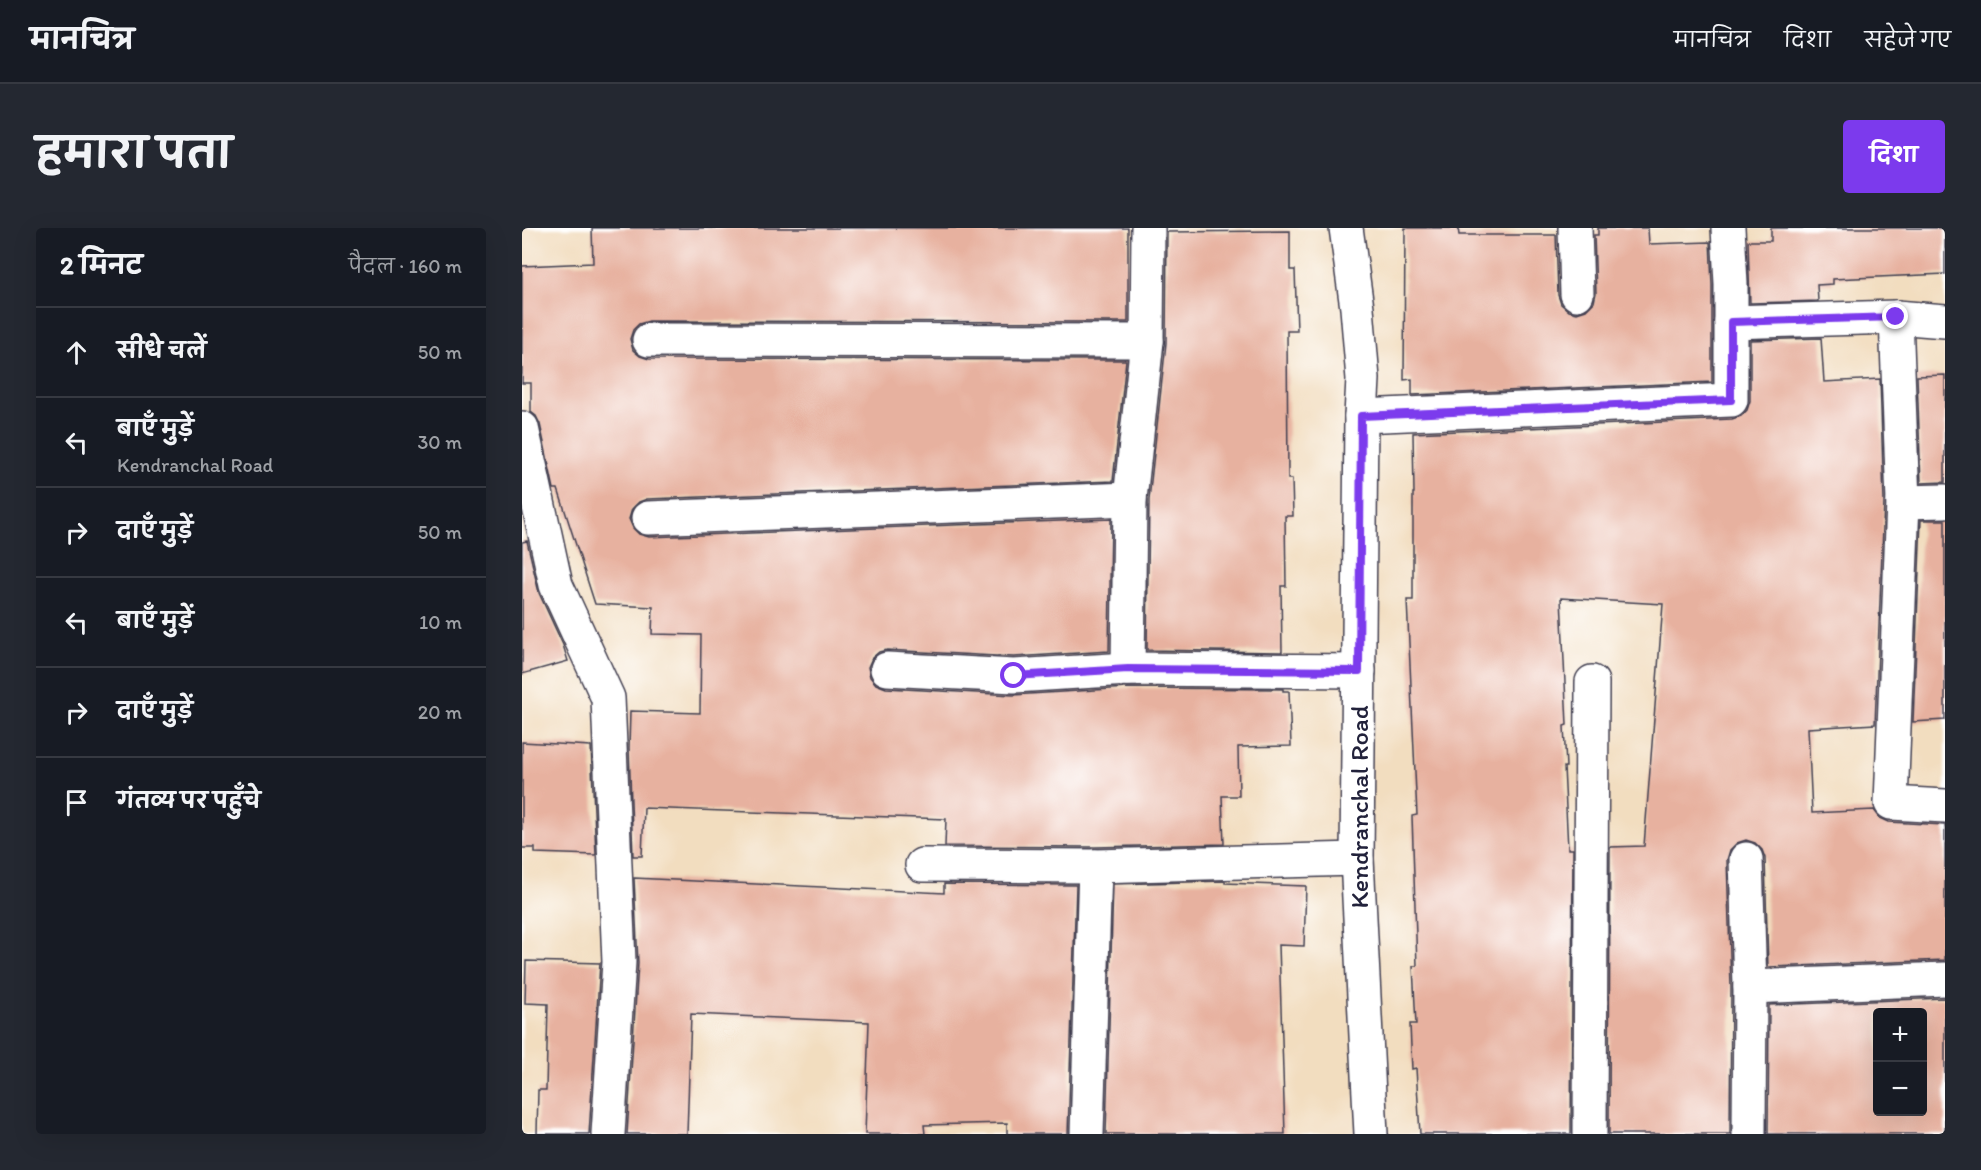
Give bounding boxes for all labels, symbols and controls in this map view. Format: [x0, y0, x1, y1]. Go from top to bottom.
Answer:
text: मानचित्र [30, 22, 134, 56]
text: मानचित्र [1674, 27, 1751, 52]
text: दिशा [1784, 27, 1831, 52]
text: सहेजे गए [1864, 27, 1951, 52]
button: दिशा [1843, 120, 1945, 193]
text: हमारा पता [36, 127, 232, 178]
text: 2 मिनट [60, 249, 143, 281]
text: पैदल · 160 m [348, 254, 462, 278]
route end [1882, 303, 1908, 329]
icon: ahead [60, 336, 93, 369]
text: सीधे चलें [117, 337, 206, 364]
text: 50 m [418, 340, 462, 364]
text: बाएँ मुड़ें [117, 415, 194, 442]
icon: left [60, 426, 93, 459]
text: 30 m [417, 430, 462, 454]
text: Kendranchal Road [117, 453, 273, 477]
icon: right [60, 516, 93, 549]
text: दाएँ मुड़ें [117, 517, 193, 544]
text: 50 m [418, 520, 462, 544]
icon: left [60, 606, 93, 639]
text: बाएँ मुड़ें [117, 607, 194, 634]
text: 10 m [419, 610, 462, 634]
route start [1000, 662, 1026, 688]
icon: right [60, 696, 93, 729]
text: दाएँ मुड़ें [117, 697, 193, 724]
text: 20 m [418, 700, 462, 724]
street label: Kendranchal Road [1343, 705, 1375, 909]
icon: arrive [60, 786, 93, 819]
text: गंतव्य पर पहुँचे [117, 787, 261, 814]
map controls [1873, 1008, 1927, 1116]
button: + [1873, 1008, 1927, 1062]
button: − [1873, 1062, 1927, 1116]

